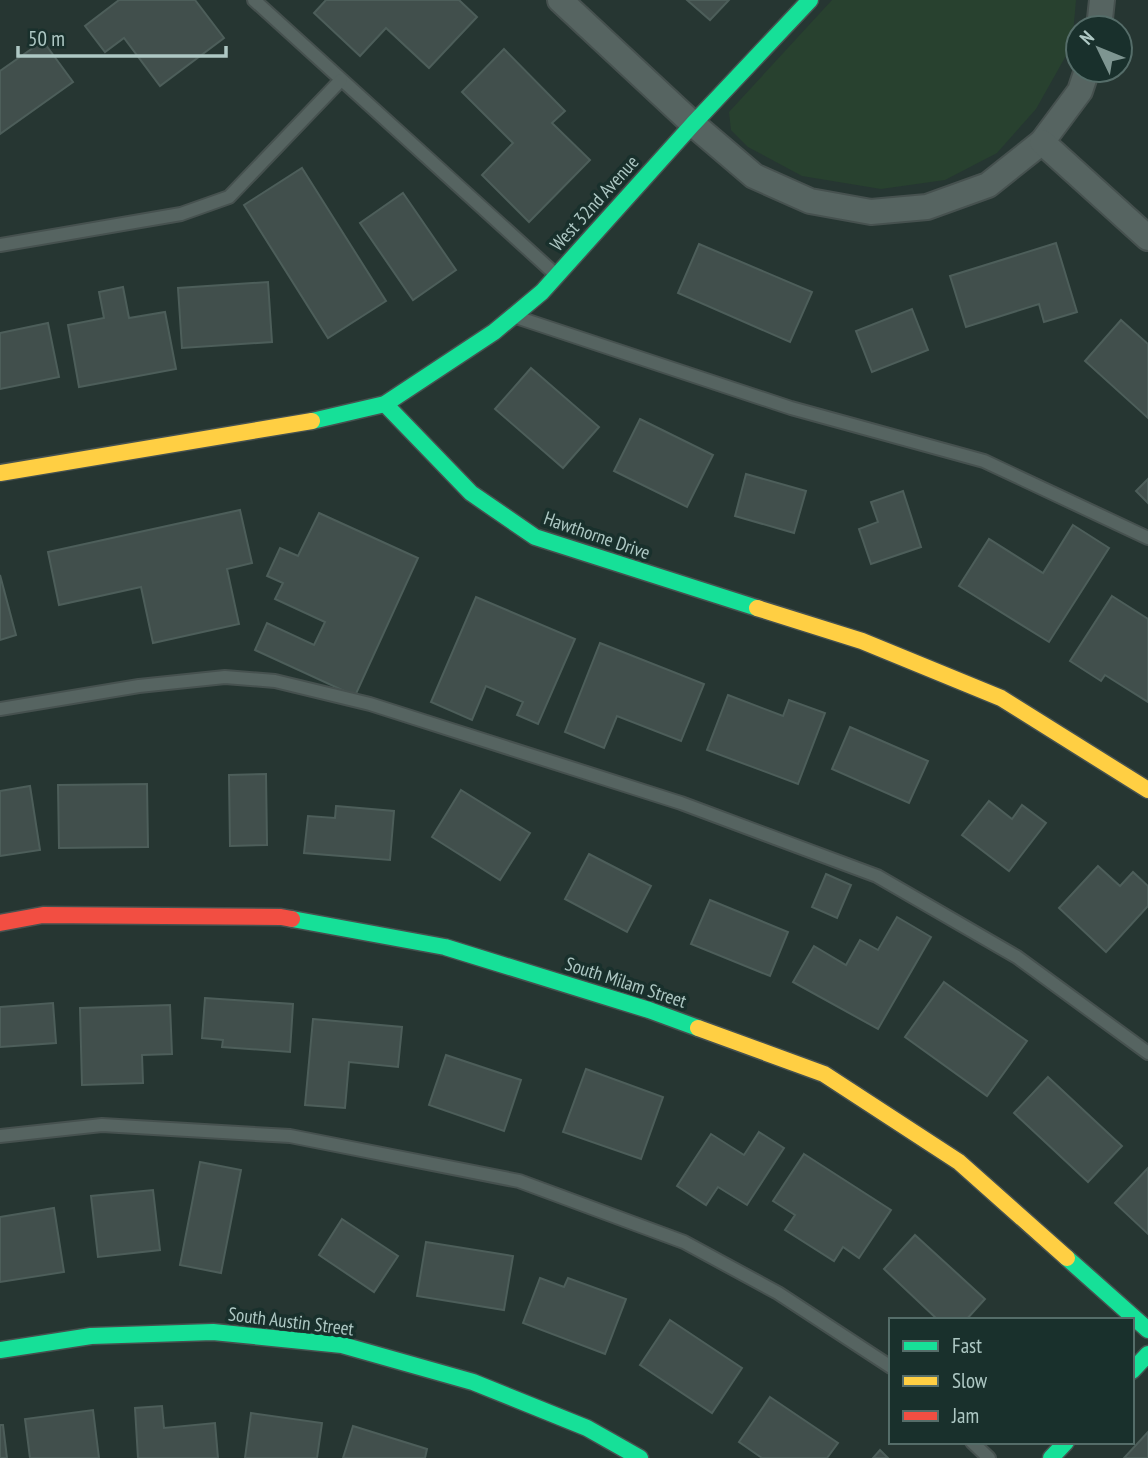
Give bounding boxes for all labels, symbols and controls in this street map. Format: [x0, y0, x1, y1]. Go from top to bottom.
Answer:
scale bar [18, 14, 226, 58]
north arrow [1064, 14, 1134, 84]
text: 50 m [28, 25, 65, 52]
text: N [1074, 25, 1099, 49]
street label: West 32nd Avenue [545, 150, 643, 256]
street label: Hawthorne Drive [541, 506, 653, 564]
street label: South Milam Street [562, 951, 690, 1013]
street label: South Austin Street [227, 1301, 356, 1341]
legend [889, 1318, 1134, 1444]
text: Fast [952, 1332, 982, 1359]
text: Slow [952, 1367, 988, 1394]
text: Jam [951, 1402, 979, 1429]

